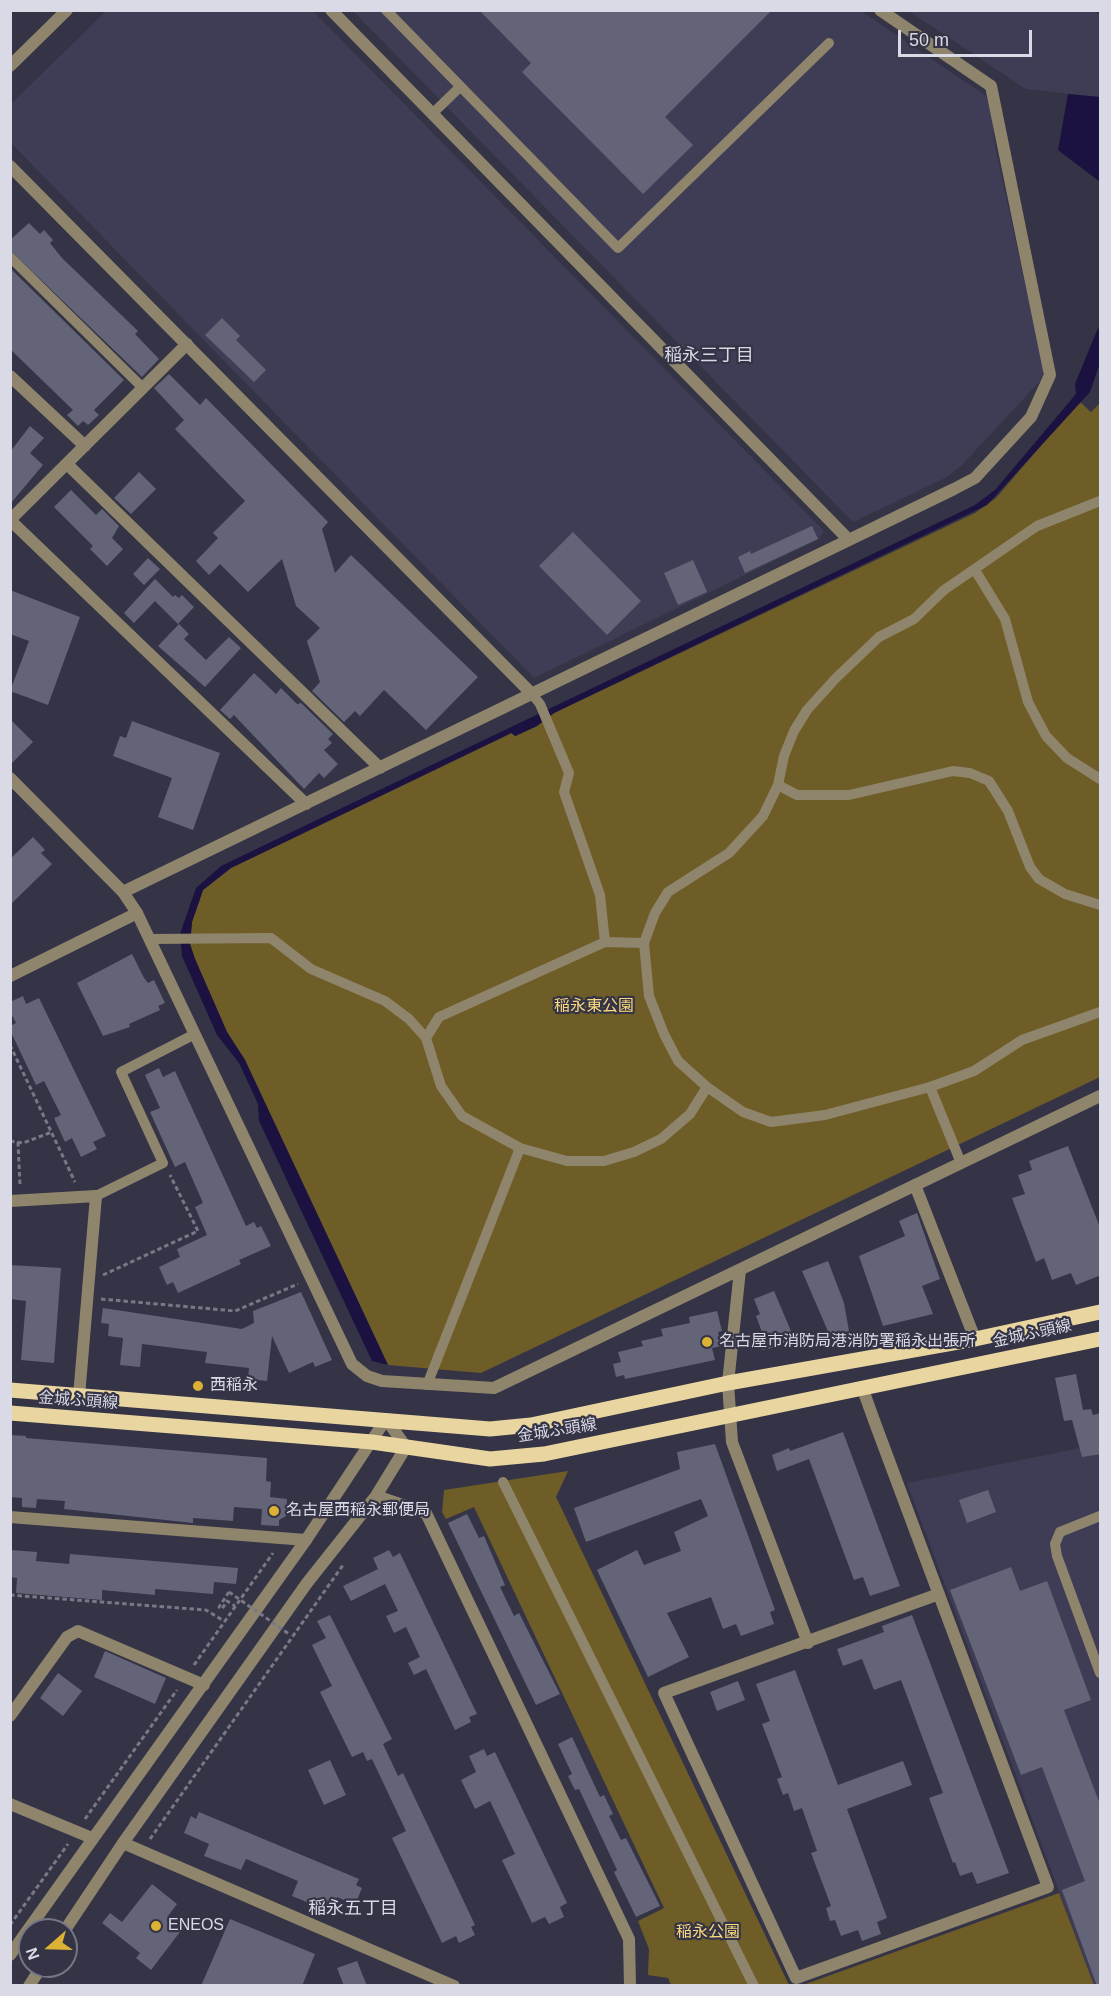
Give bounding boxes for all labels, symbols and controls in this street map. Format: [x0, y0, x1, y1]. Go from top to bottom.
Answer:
scale bar [901, 18, 1034, 56]
text: 50 m [909, 30, 949, 50]
district label: 稲永三丁目 [664, 345, 754, 367]
park label: 稲永東公園 [554, 997, 634, 1017]
street label: 金城ふ頭線 [991, 1316, 1073, 1352]
place label: 名古屋市消防局港消防署稲永出張所 [719, 1332, 975, 1352]
marker: 名古屋市消防局港消防署稲永出張所 [700, 1335, 714, 1349]
place label: 西稲永 [210, 1376, 258, 1396]
marker: 西稲永 [191, 1379, 205, 1393]
street label: 金城ふ頭線 [37, 1389, 119, 1413]
street label: 金城ふ頭線 [516, 1415, 598, 1447]
place label: 名古屋西稲永郵便局 [286, 1501, 430, 1521]
marker: 名古屋西稲永郵便局 [267, 1504, 281, 1518]
district label: 稲永五丁目 [308, 1898, 398, 1920]
place label: ENEOS [168, 1916, 224, 1936]
north arrow [18, 1918, 78, 1978]
marker: ENEOS [149, 1919, 163, 1933]
park label: 稲永公園 [676, 1923, 740, 1943]
text: N [23, 1945, 42, 1962]

